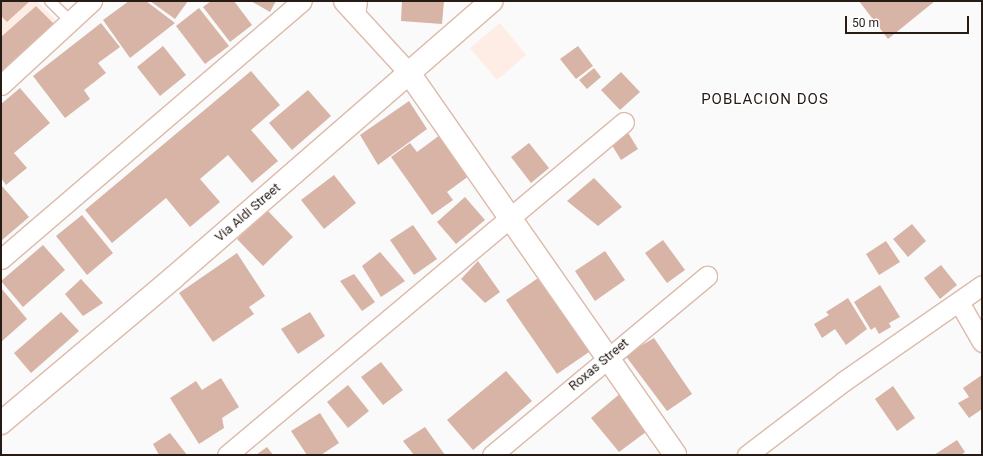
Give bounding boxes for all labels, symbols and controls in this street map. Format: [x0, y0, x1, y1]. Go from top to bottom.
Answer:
scale bar [847, 8, 971, 34]
text: 50 m [852, 16, 879, 30]
district label: POBLACION DOS [701, 91, 829, 109]
street label: Via Aldi Street [212, 180, 284, 246]
street label: Roxas Street [566, 336, 632, 394]

